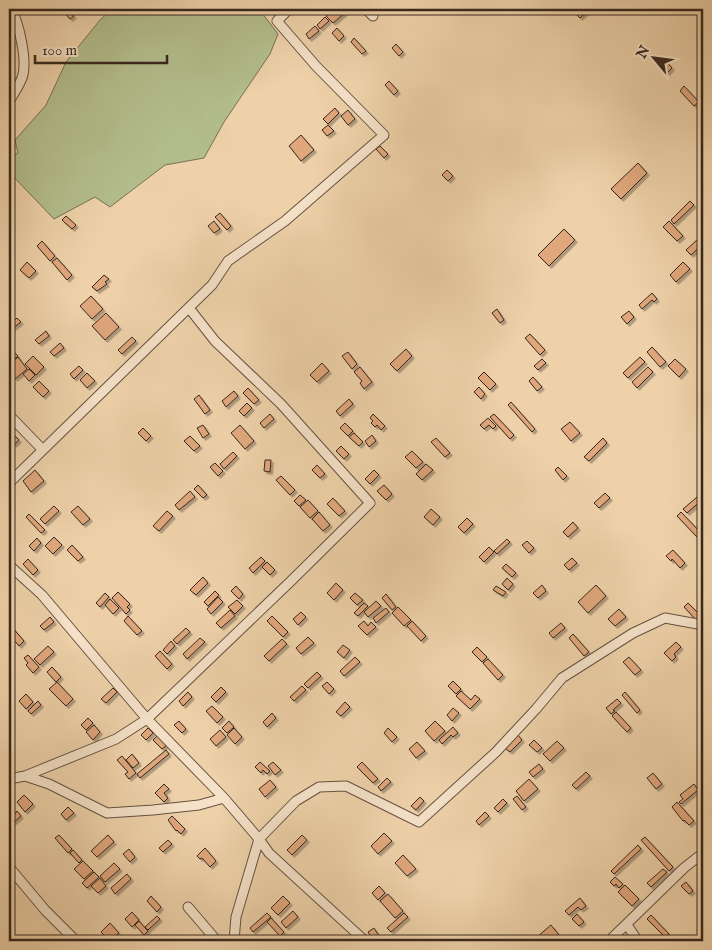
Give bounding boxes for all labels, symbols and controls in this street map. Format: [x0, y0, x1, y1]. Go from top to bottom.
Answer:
scale bar [35, 32, 168, 64]
north arrow [630, 32, 680, 82]
text: 100 m [42, 41, 78, 60]
text: N [632, 43, 654, 63]

